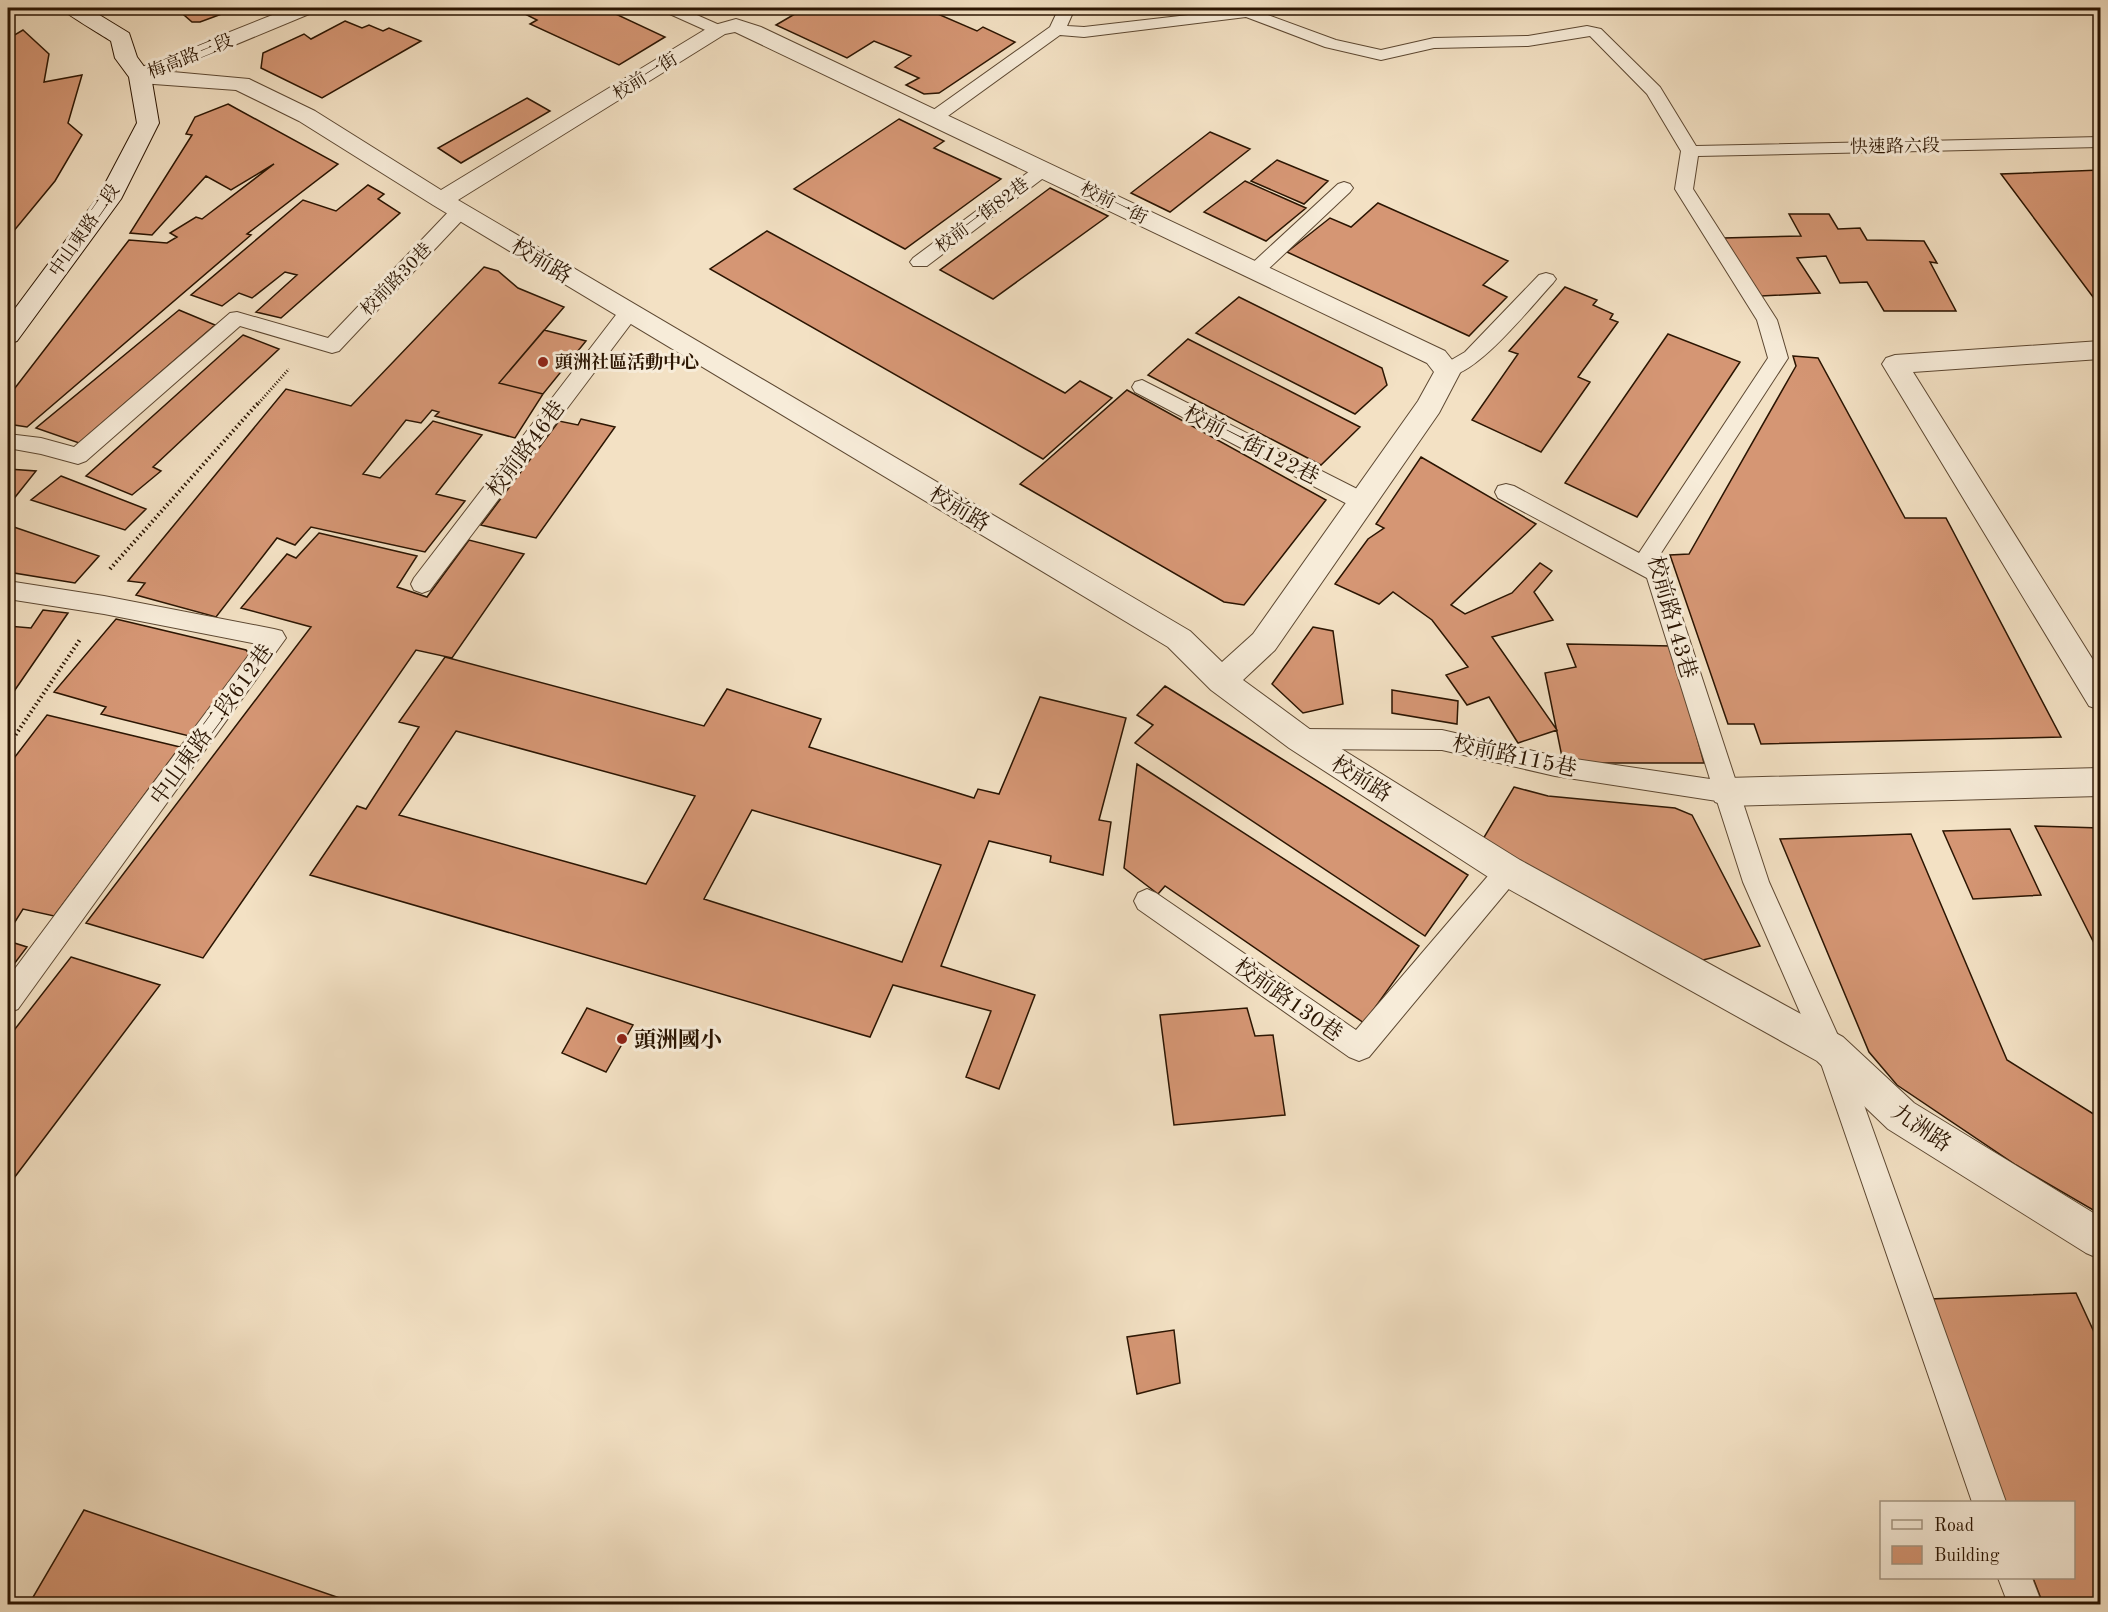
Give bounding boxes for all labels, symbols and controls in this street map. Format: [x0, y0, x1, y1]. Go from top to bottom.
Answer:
street label: 梅高路三段 [145, 30, 235, 82]
street label: 校前一街 [609, 48, 681, 104]
street label: 快速路六段 [1850, 135, 1940, 157]
street label: 校前一街82巷 [932, 174, 1032, 256]
street label: 校前一街 [1077, 178, 1151, 228]
street label: 中山東路二段 [45, 180, 123, 280]
street label: 校前路 [507, 234, 576, 288]
street label: 校前路30巷 [357, 239, 435, 319]
place label: 頭洲社區活動中心 [555, 352, 699, 372]
marker: 頭洲社區活動中心 [536, 355, 550, 369]
street label: 校前路46巷 [482, 396, 570, 501]
street label: 校前一街122巷 [1180, 401, 1323, 489]
street label: 校前路 [925, 482, 994, 536]
street label: 校前路143巷 [1643, 553, 1701, 681]
street label: 中山東路二段612巷 [146, 640, 278, 809]
street label: 校前路115巷 [1451, 731, 1579, 781]
street label: 校前路 [1327, 751, 1396, 807]
street label: 校前路130巷 [1230, 954, 1347, 1046]
place label: 頭洲國小 [634, 1028, 722, 1052]
marker: 頭洲國小 [615, 1032, 629, 1046]
street label: 九洲路 [1887, 1099, 1956, 1156]
legend [1880, 1501, 2075, 1579]
text: Road [1934, 1517, 1974, 1535]
text: Building [1934, 1547, 2000, 1565]

